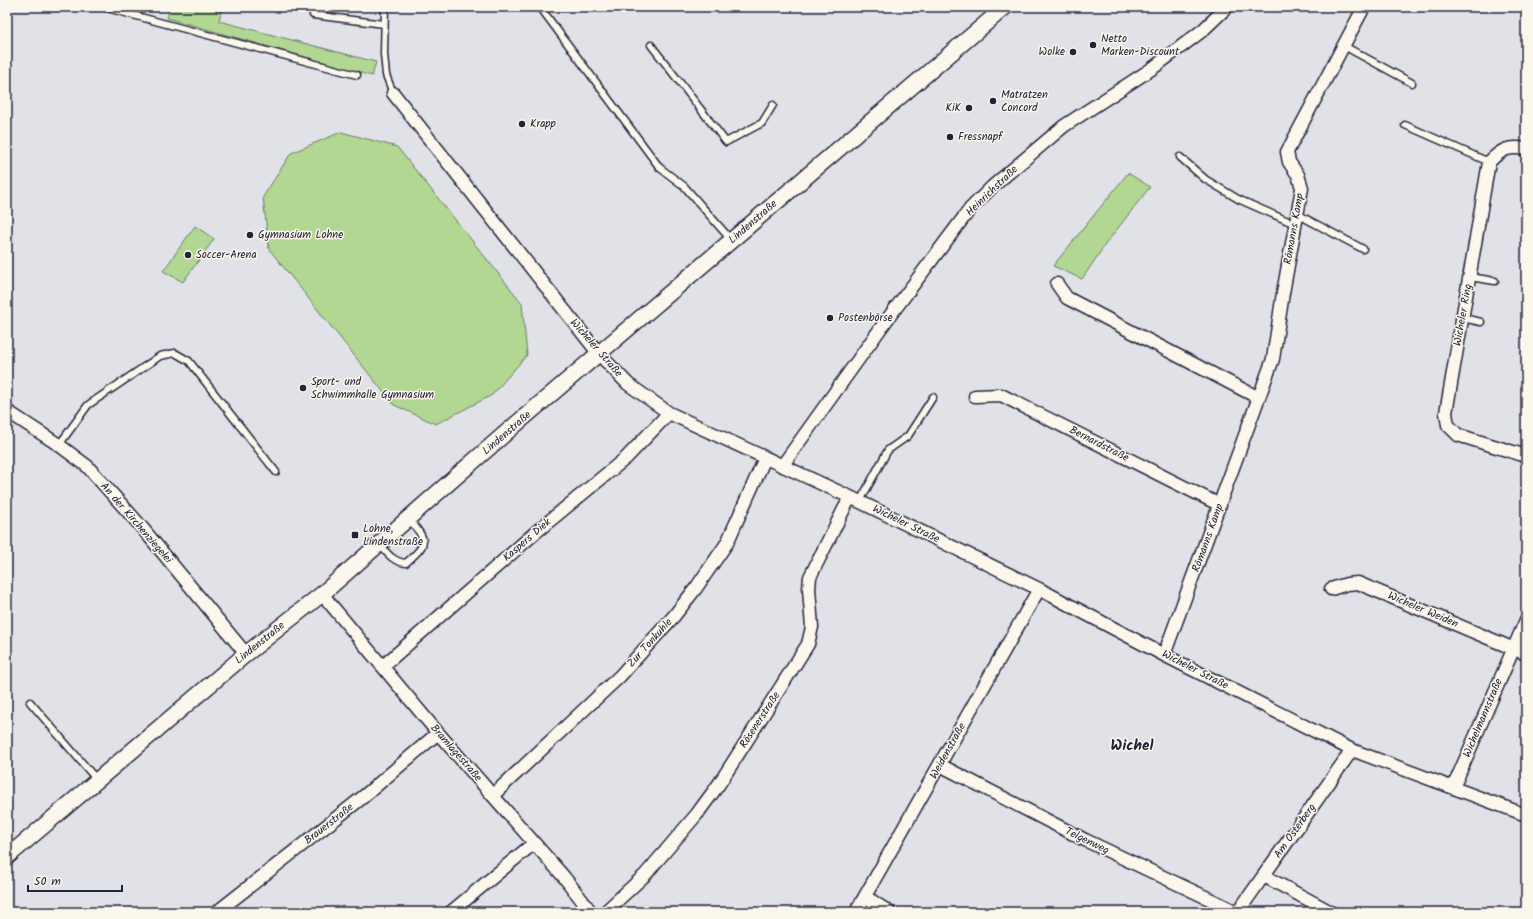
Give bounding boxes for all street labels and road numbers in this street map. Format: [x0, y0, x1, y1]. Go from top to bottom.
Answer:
street label: Heinrichstraße [962, 161, 1022, 221]
street label: Römanns Kamp [1279, 191, 1309, 266]
street label: Lindenstraße [724, 196, 782, 248]
street label: Wicheler Ring [1449, 283, 1477, 347]
street label: Wicheler Straße [565, 315, 627, 381]
street label: Lindenstraße [478, 407, 536, 459]
street label: Bernardstraße [1066, 421, 1132, 467]
street label: An der Kirchenziegelei [96, 478, 177, 568]
street label: Wicheler Straße [869, 500, 943, 548]
street label: Römanns Kamp [1187, 500, 1229, 575]
street label: Kaspers Diek [499, 513, 556, 566]
street label: Wicheler Weiden [1385, 587, 1461, 633]
street label: Zur Tonkuhle [623, 614, 677, 672]
street label: Lindenstraße [231, 617, 289, 669]
street label: Wicheler Straße [1158, 645, 1232, 695]
street label: Wichelmannstraße [1458, 676, 1508, 760]
street label: Rösenerstraße [735, 688, 785, 752]
street label: Bramlagestraße [426, 720, 486, 786]
street label: Weidenstraße [925, 720, 971, 782]
street label: Brauerstraße [300, 799, 358, 849]
street label: Am Osterberg [1269, 800, 1321, 862]
street label: Telgenweg [1062, 823, 1112, 859]

